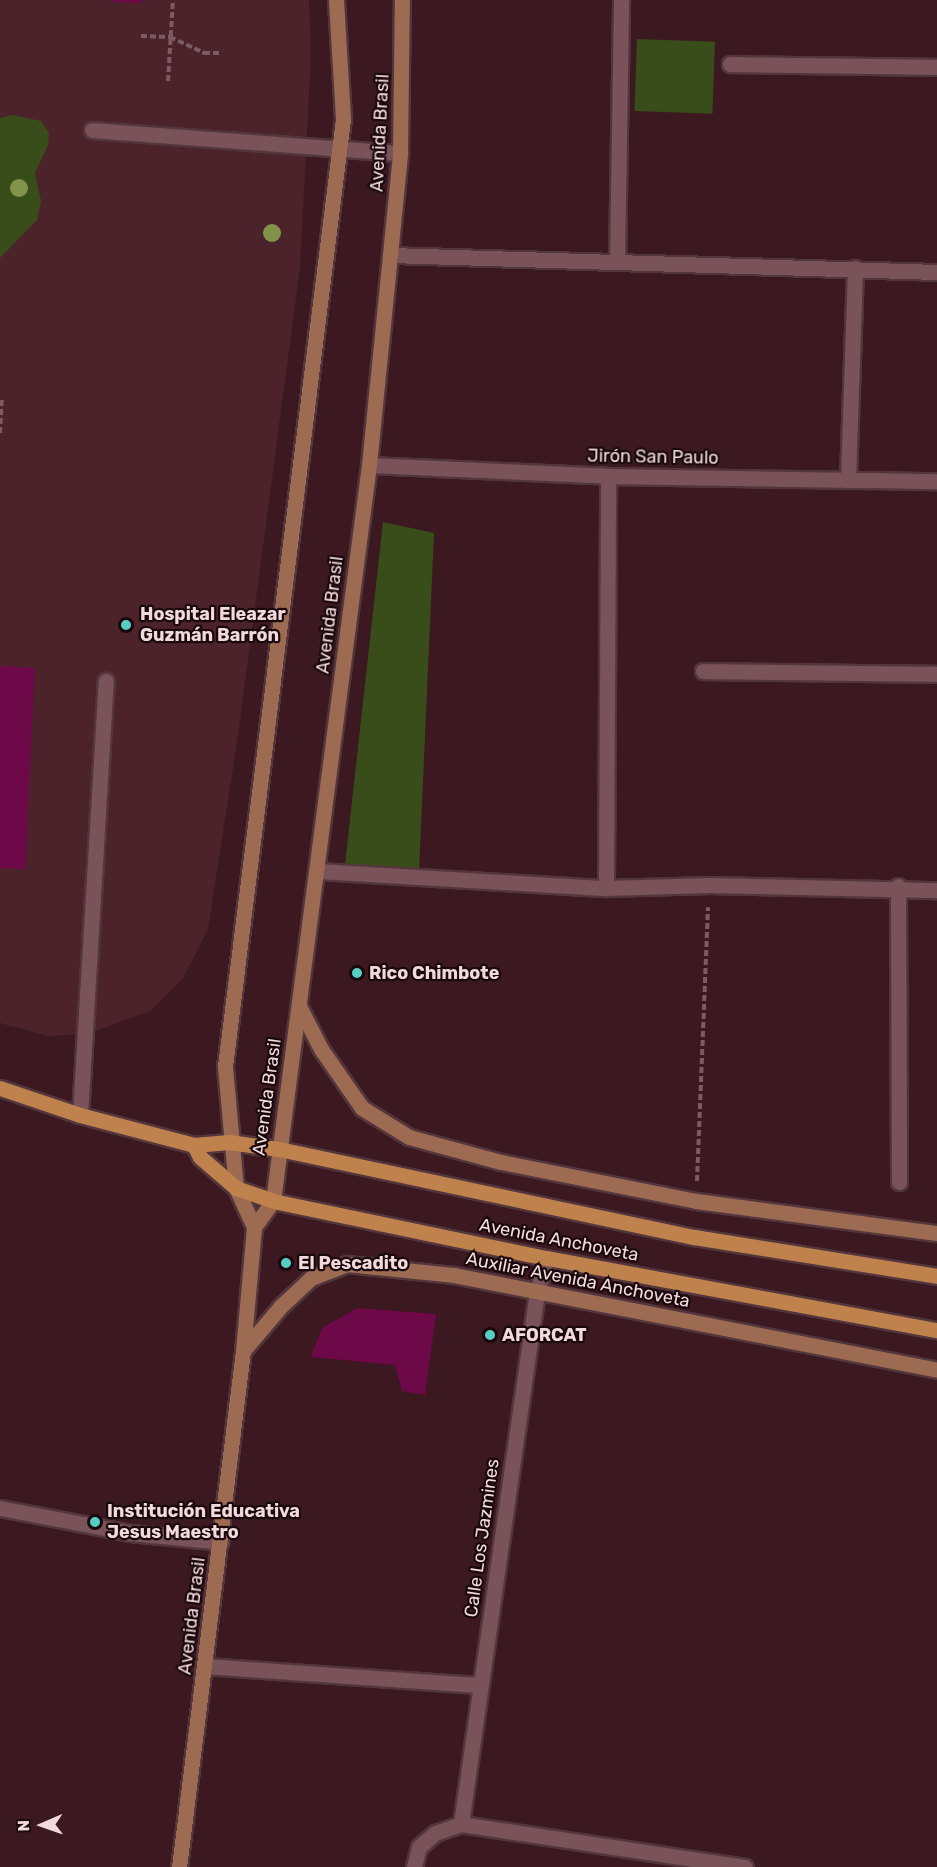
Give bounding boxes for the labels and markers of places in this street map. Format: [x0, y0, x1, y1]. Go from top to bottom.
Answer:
place label: Hospital Eleazar Guzmán Barrón [140, 604, 286, 646]
marker: Hospital Eleazar Guzmán Barrón [117, 616, 135, 634]
place label: Rico Chimbote [369, 962, 499, 984]
marker: Rico Chimbote [350, 966, 364, 980]
place label: El Pescadito [298, 1252, 408, 1274]
marker: El Pescadito [279, 1256, 293, 1270]
place label: AFORCAT [502, 1324, 587, 1346]
marker: AFORCAT [483, 1328, 497, 1342]
place label: Institución Educativa Jesus Maestro [107, 1501, 300, 1544]
marker: Institución Educativa Jesus Maestro [88, 1515, 102, 1529]

